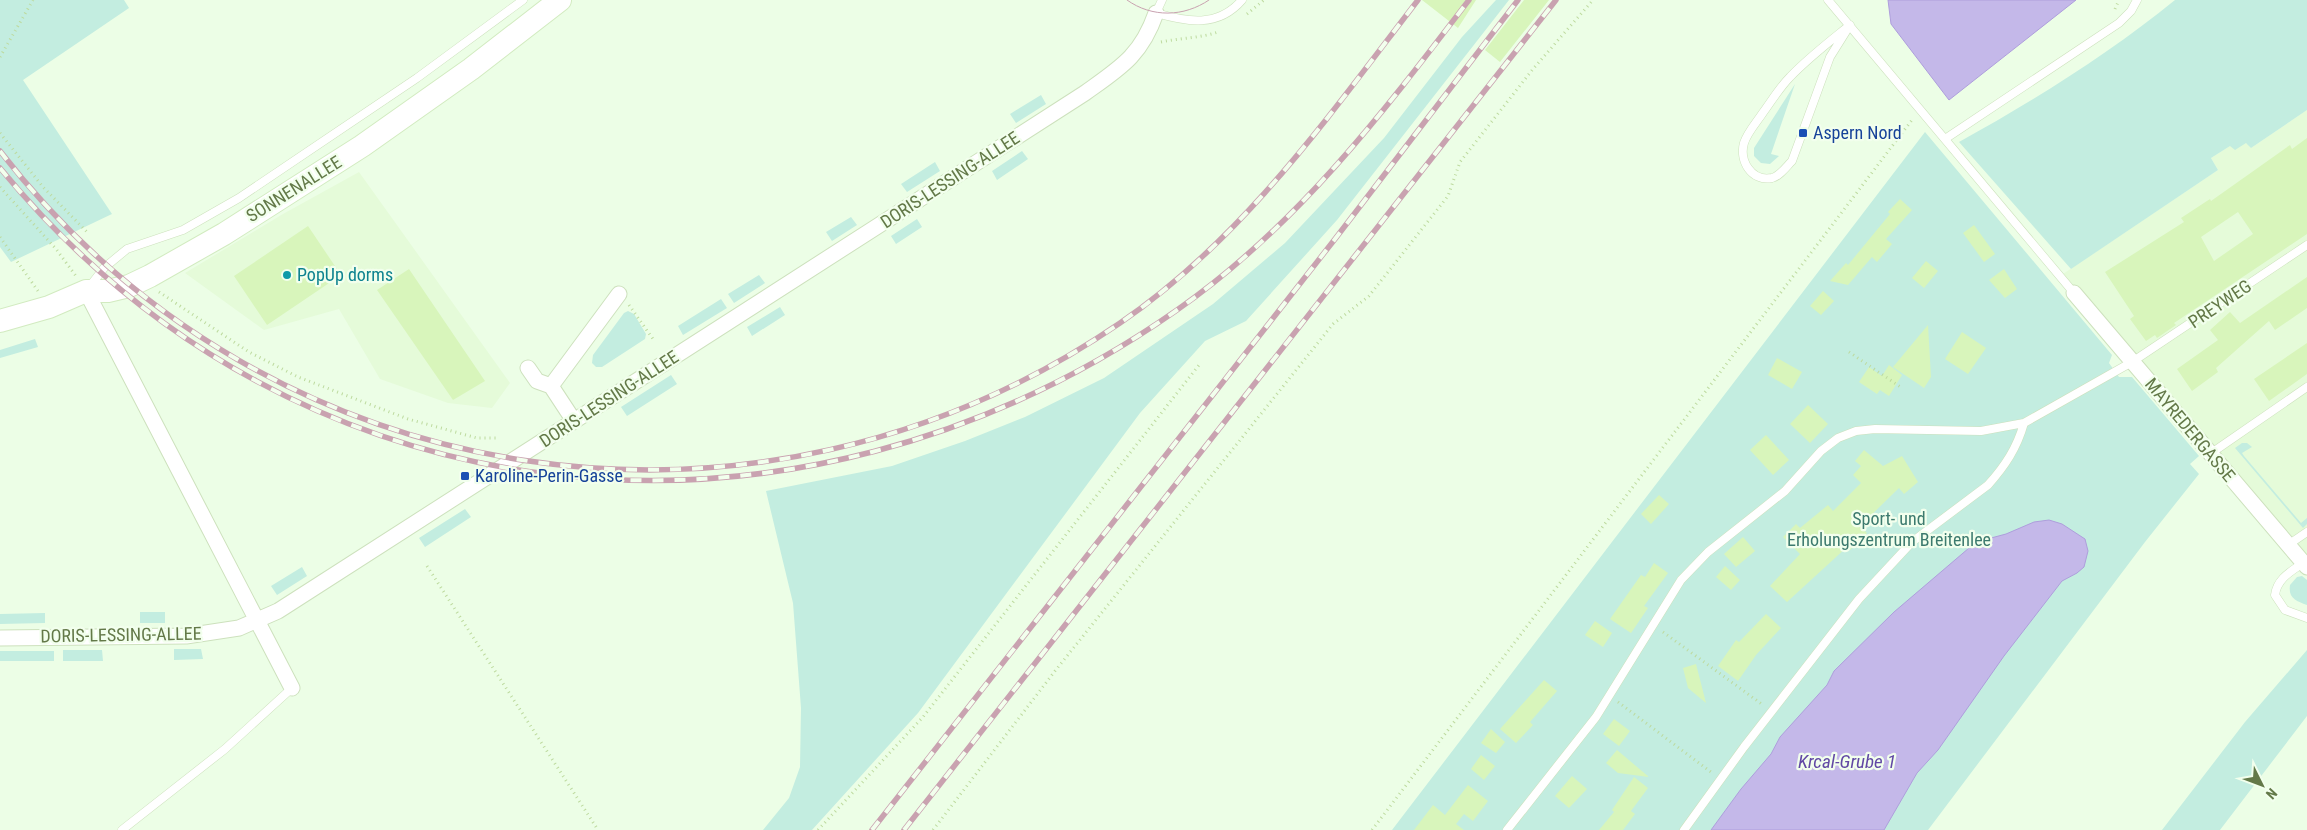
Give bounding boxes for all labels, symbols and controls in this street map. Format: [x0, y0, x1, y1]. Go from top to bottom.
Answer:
place label: Aspern Nord [1813, 122, 1902, 143]
street label: DORIS-LESSING-ALLEE [876, 127, 1023, 232]
marker: Aspern Nord [1797, 127, 1809, 139]
street label: SONNENALLEE [242, 151, 345, 226]
place label: PopUp dorms [297, 264, 393, 285]
marker: PopUp dorms [281, 269, 293, 281]
street label: PREYWEG [2184, 275, 2255, 332]
street label: DORIS-LESSING-ALLEE [535, 346, 682, 451]
street label: MAYREDERGASSE [2141, 374, 2240, 486]
place label: Karoline-Perin-Gasse [475, 465, 623, 486]
marker: Karoline-Perin-Gasse [459, 470, 471, 482]
park label: Sport- und Erholungszentrum Breitenlee [1787, 508, 1991, 550]
street label: DORIS-LESSING-ALLEE [40, 623, 202, 646]
water label: Krcal-Grube 1 [1798, 750, 1896, 773]
north arrow [2237, 760, 2287, 810]
text: N [2263, 785, 2280, 802]

